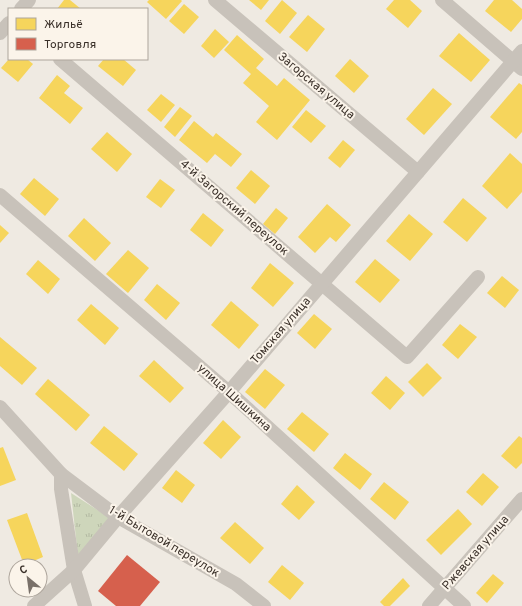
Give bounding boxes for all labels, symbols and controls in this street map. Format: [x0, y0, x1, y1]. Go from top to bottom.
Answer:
legend [8, 8, 148, 60]
text: Жильё [44, 17, 83, 33]
text: Торговля [44, 37, 96, 53]
street label: Загорская улица [274, 49, 358, 123]
street label: 4-й Загорский переулок [176, 156, 292, 260]
street label: Томская улица [247, 294, 315, 368]
street label: улица Шишкина [194, 360, 274, 436]
street label: 1-й Бытовой переулок [106, 503, 223, 582]
street label: Ржевская улица [439, 512, 513, 594]
north arrow [8, 558, 48, 598]
text: С [17, 562, 30, 578]

